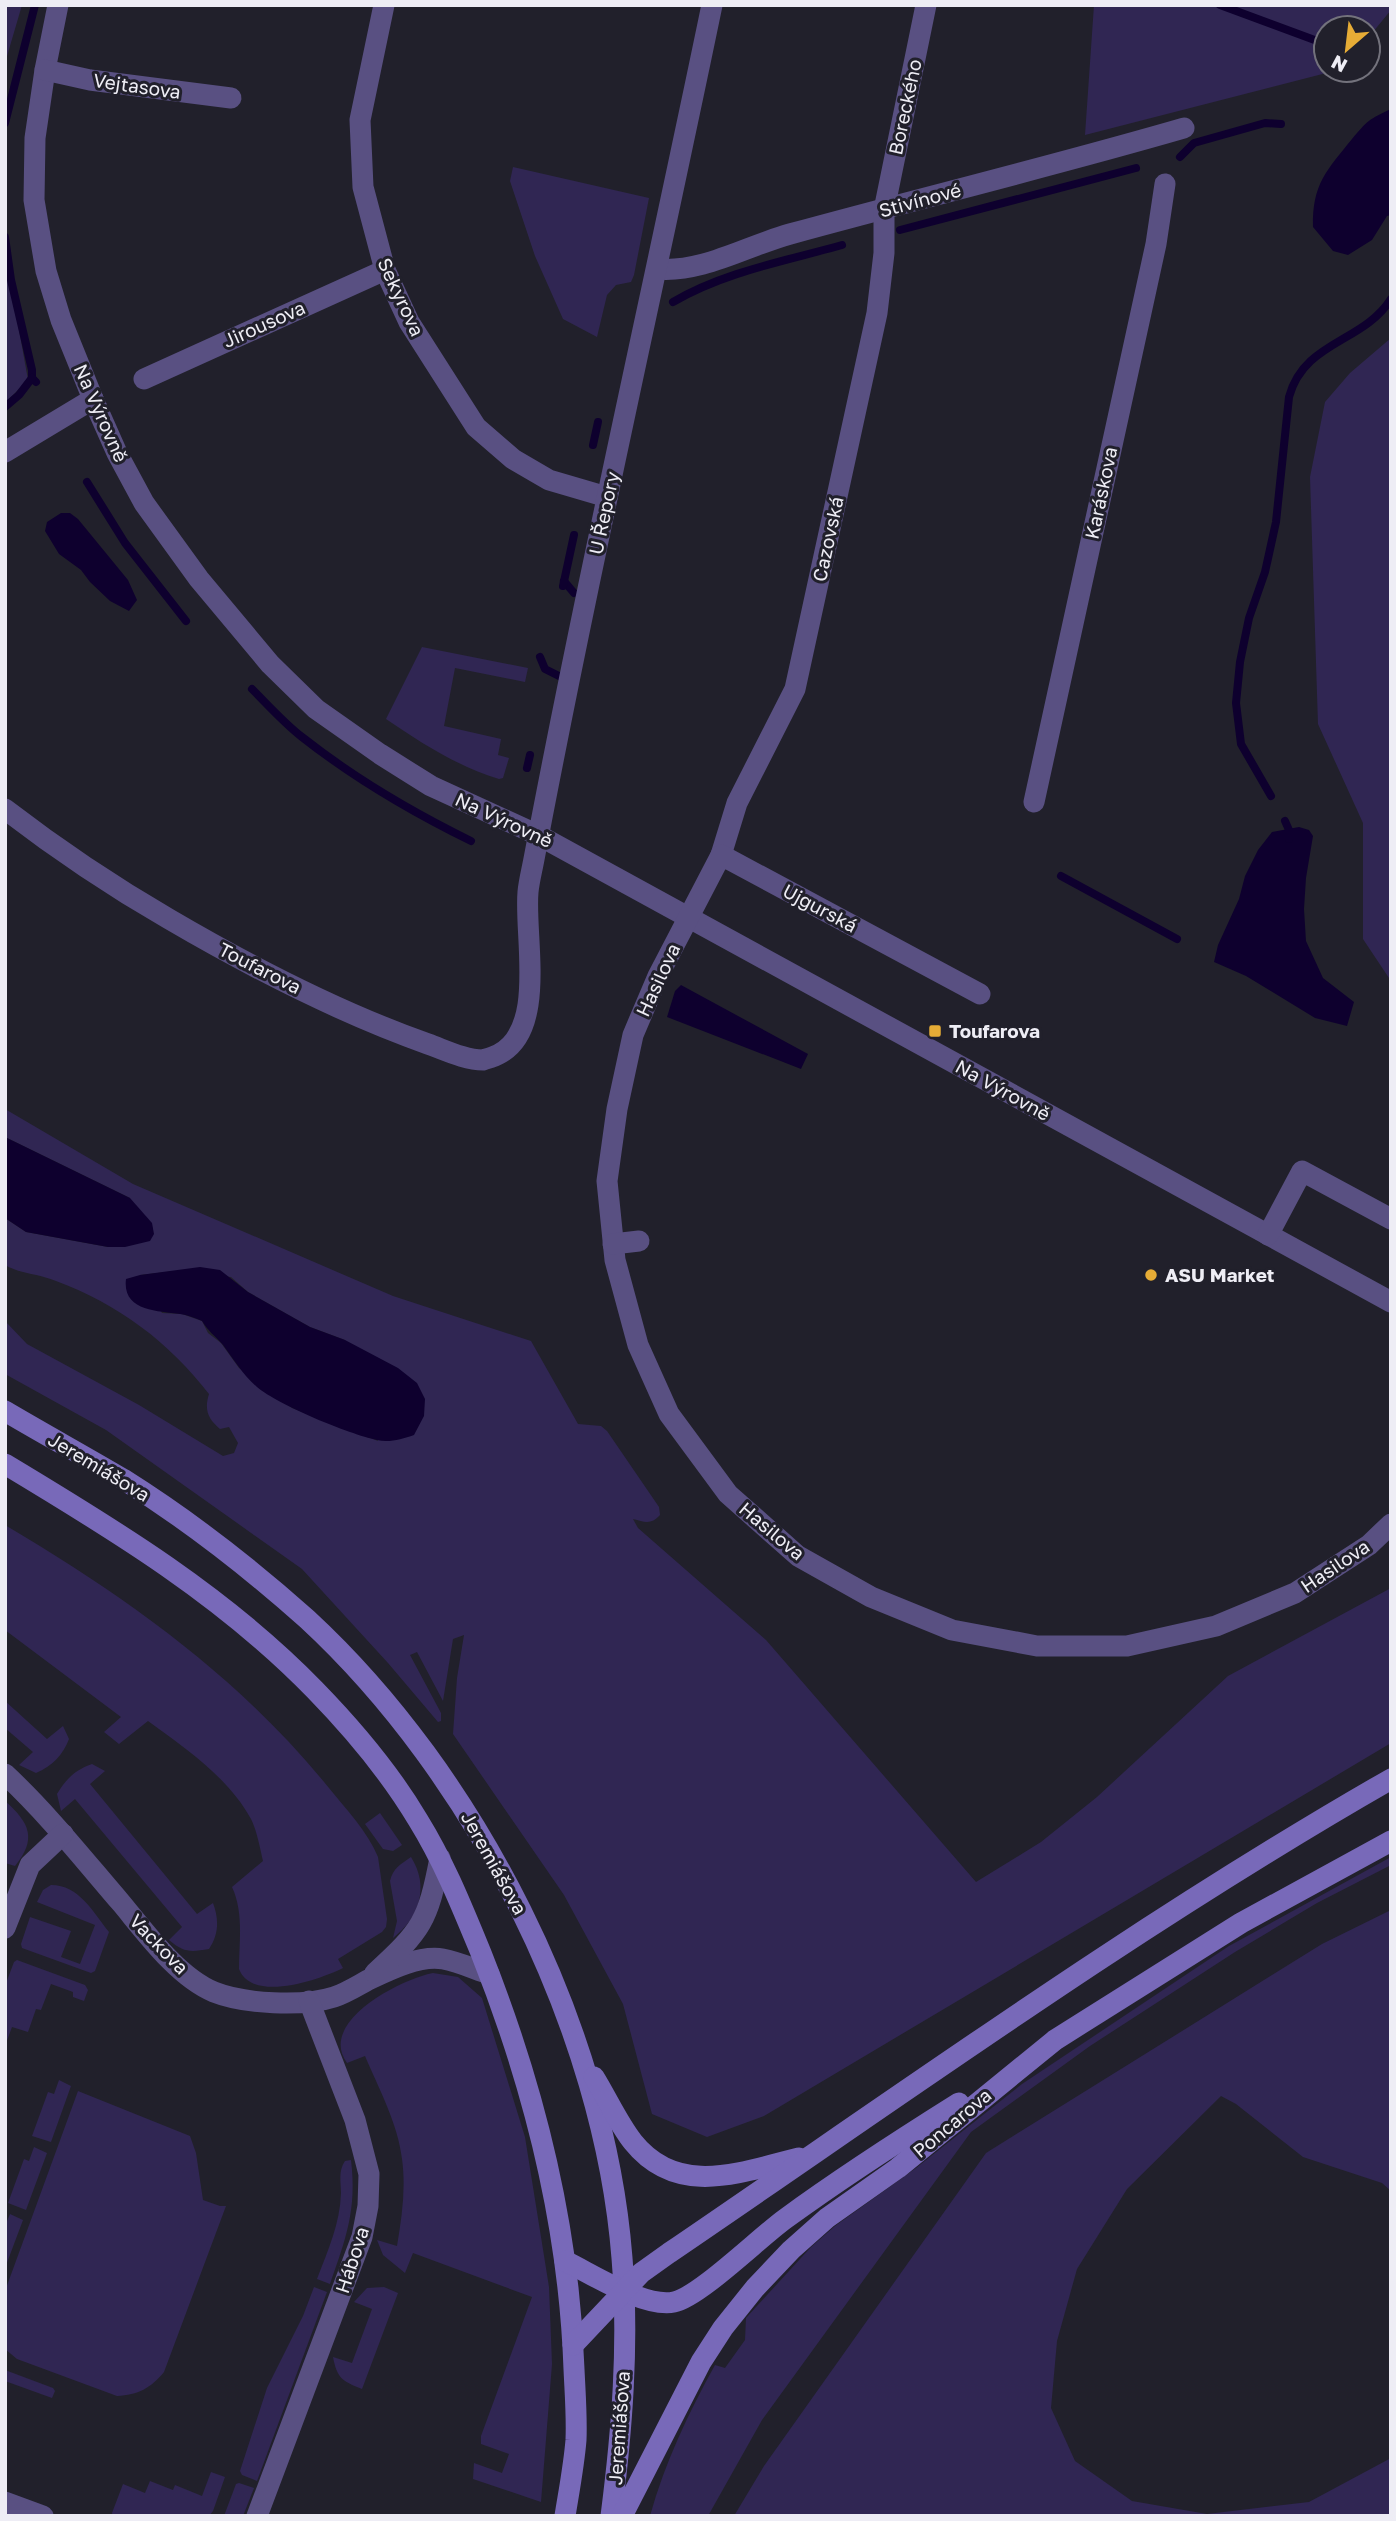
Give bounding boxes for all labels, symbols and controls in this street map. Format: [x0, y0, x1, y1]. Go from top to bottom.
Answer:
north arrow [1312, 14, 1382, 84]
text: N [1327, 51, 1351, 78]
street label: Boreckého [883, 57, 926, 157]
street label: Vejtasova [92, 68, 182, 103]
street label: Stivínové [876, 178, 964, 222]
street label: Sekyrova [373, 254, 430, 340]
street label: Jirousova [219, 295, 309, 352]
street label: Na Výrovně [70, 360, 133, 465]
street label: Karáskova [1080, 445, 1122, 541]
street label: U Řepory [584, 469, 624, 556]
street label: Cazovská [807, 494, 848, 584]
street label: Na Výrovně [452, 787, 557, 852]
street label: Ujgurská [779, 878, 861, 937]
street label: Toufarova [215, 937, 305, 998]
street label: Hasilova [631, 940, 684, 1020]
place label: Toufarova [949, 1019, 1040, 1042]
marker: Toufarova [927, 1023, 943, 1039]
street label: Na Výrovně [952, 1054, 1055, 1125]
place label: ASU Market [1165, 1263, 1275, 1286]
marker: ASU Market [1143, 1267, 1159, 1283]
street label: Jeremiášova [44, 1427, 154, 1506]
street label: Hasilova [735, 1497, 810, 1565]
street label: Hasilova [1296, 1534, 1374, 1597]
street label: Jeremiášova [457, 1807, 532, 1918]
street label: Vackova [125, 1909, 194, 1979]
street label: Poncarova [908, 2083, 996, 2162]
street label: Hábova [330, 2224, 373, 2296]
street label: Jeremiášova [603, 2370, 634, 2486]

